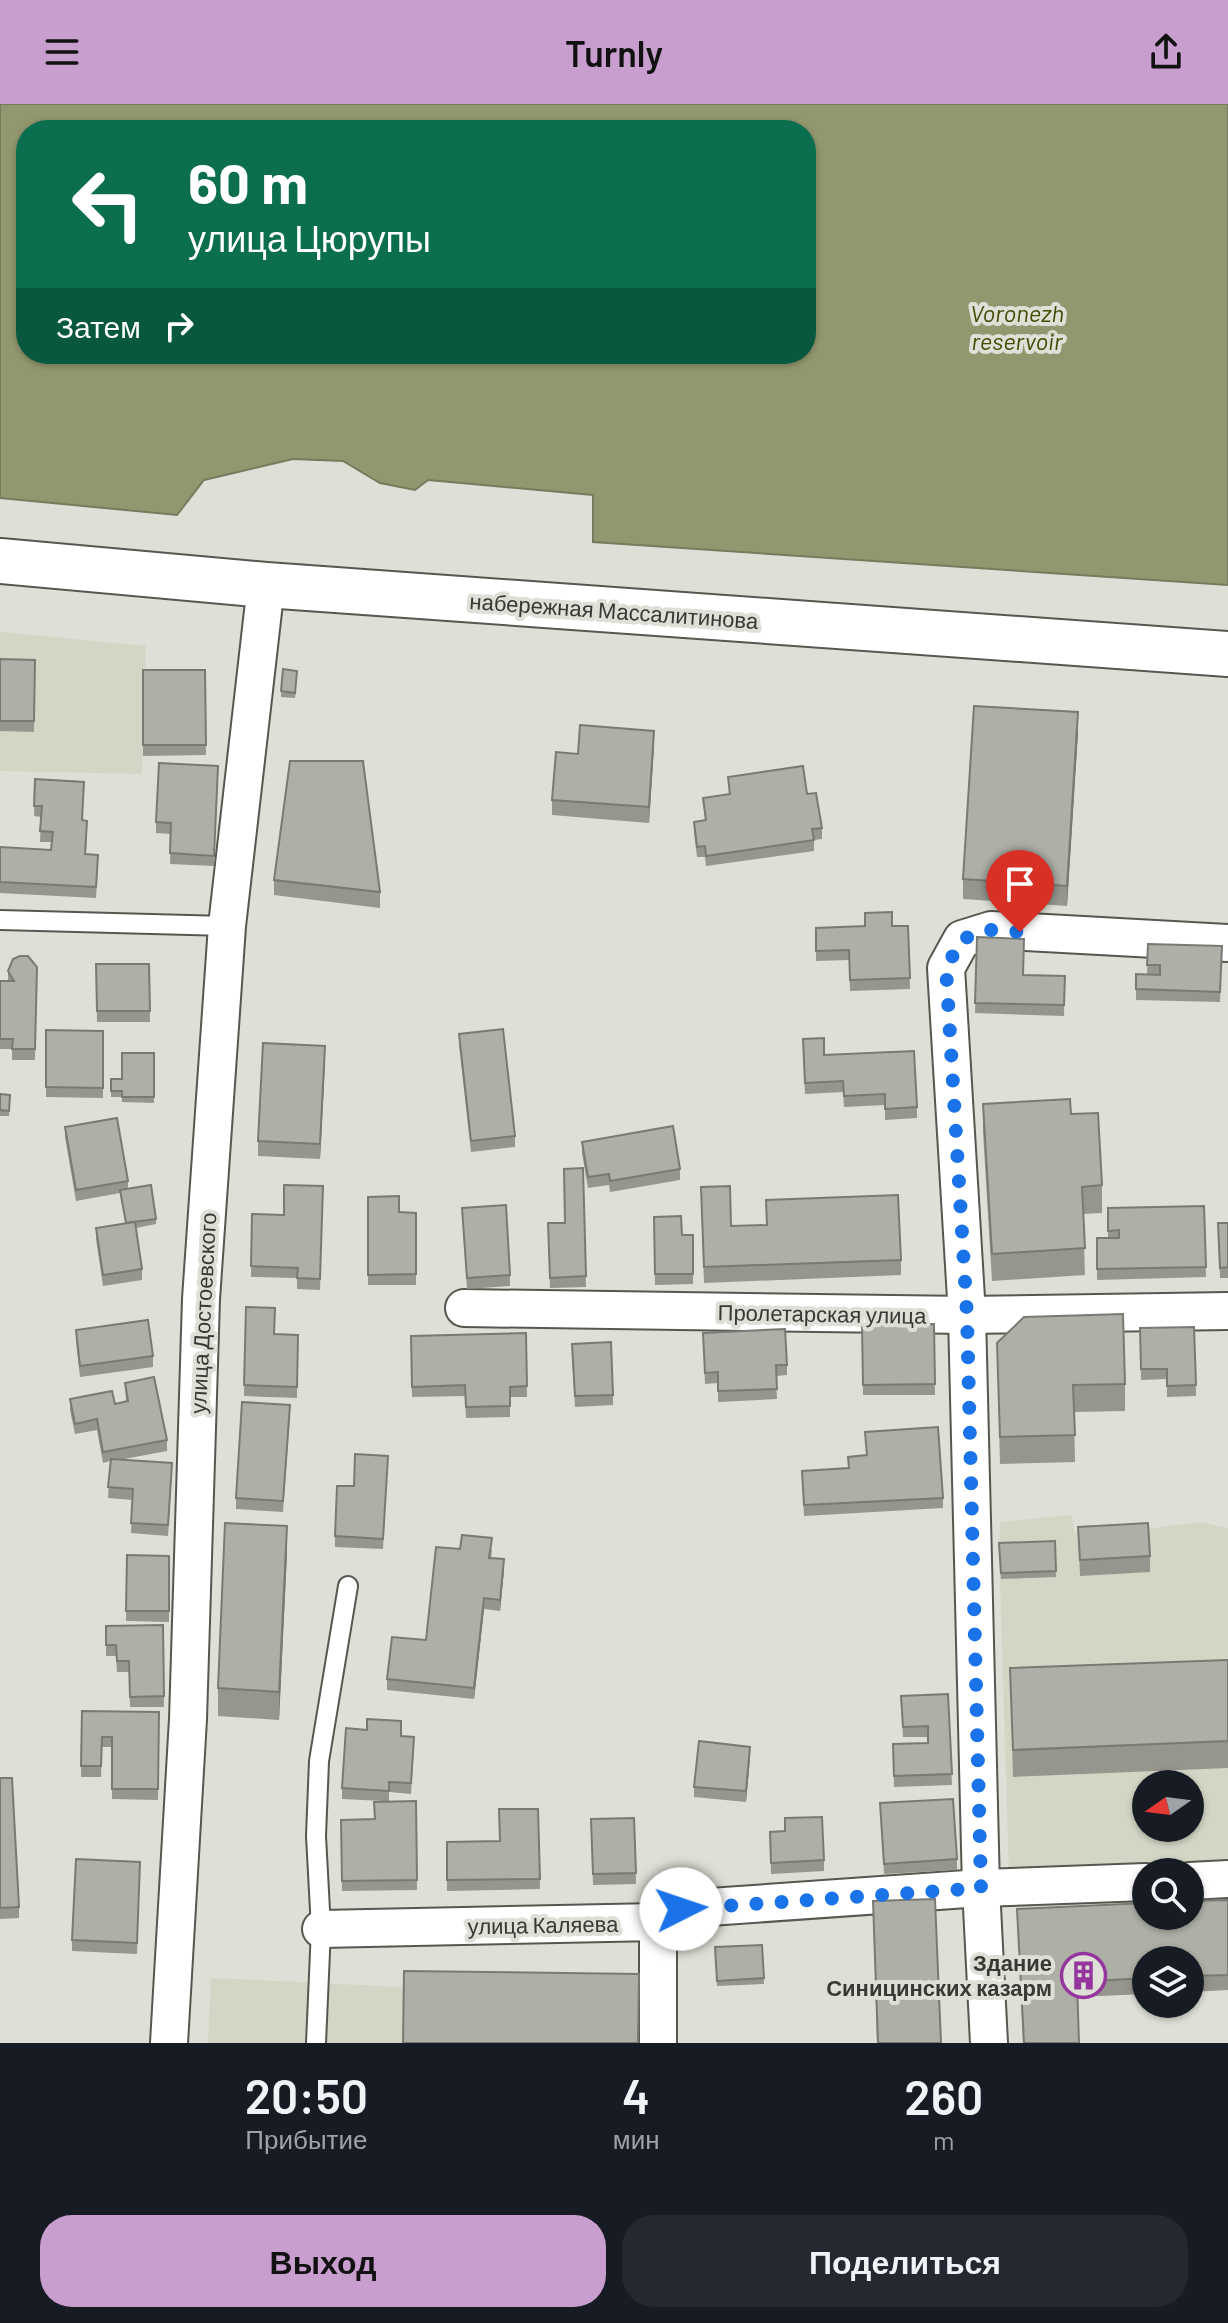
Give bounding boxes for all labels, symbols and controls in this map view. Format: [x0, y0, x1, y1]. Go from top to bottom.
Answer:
icon: menu [40, 30, 84, 74]
icon: share [1144, 30, 1188, 74]
text: Turnly [565, 31, 663, 74]
text: 60 m [188, 148, 308, 215]
icon: left [56, 152, 160, 256]
text: улица Цюрупы [188, 216, 431, 259]
water label: Voronezh reservoir [970, 298, 1064, 355]
icon: right [157, 304, 201, 348]
text: Затем [56, 308, 141, 344]
street label: набережная Массалитинова [469, 587, 760, 634]
pin [986, 850, 1054, 932]
icon: arrive [998, 862, 1042, 906]
street label: улица Достоевского [184, 1212, 221, 1415]
street label: Пролетарская улица [717, 1298, 927, 1329]
north arrow [1132, 1770, 1204, 1842]
map controls [1132, 1770, 1204, 2018]
button: search [1132, 1858, 1204, 1930]
position arrow [639, 1867, 723, 1951]
street label: улица Каляева [467, 1910, 619, 1939]
button: layers [1132, 1946, 1204, 2018]
place label: Здание Синицинских казарм [826, 1949, 1052, 2001]
building icon: Здание Синицинских казарм [1059, 1951, 1107, 1999]
text: 20:50 [245, 2066, 368, 2124]
text: 4 [622, 2066, 650, 2124]
text: 260 [904, 2067, 983, 2125]
text: Прибытие [245, 2123, 367, 2154]
text: мин [613, 2123, 660, 2154]
text: m [933, 2124, 955, 2155]
button: Выход [40, 2215, 606, 2307]
button: Поделиться [622, 2215, 1188, 2307]

